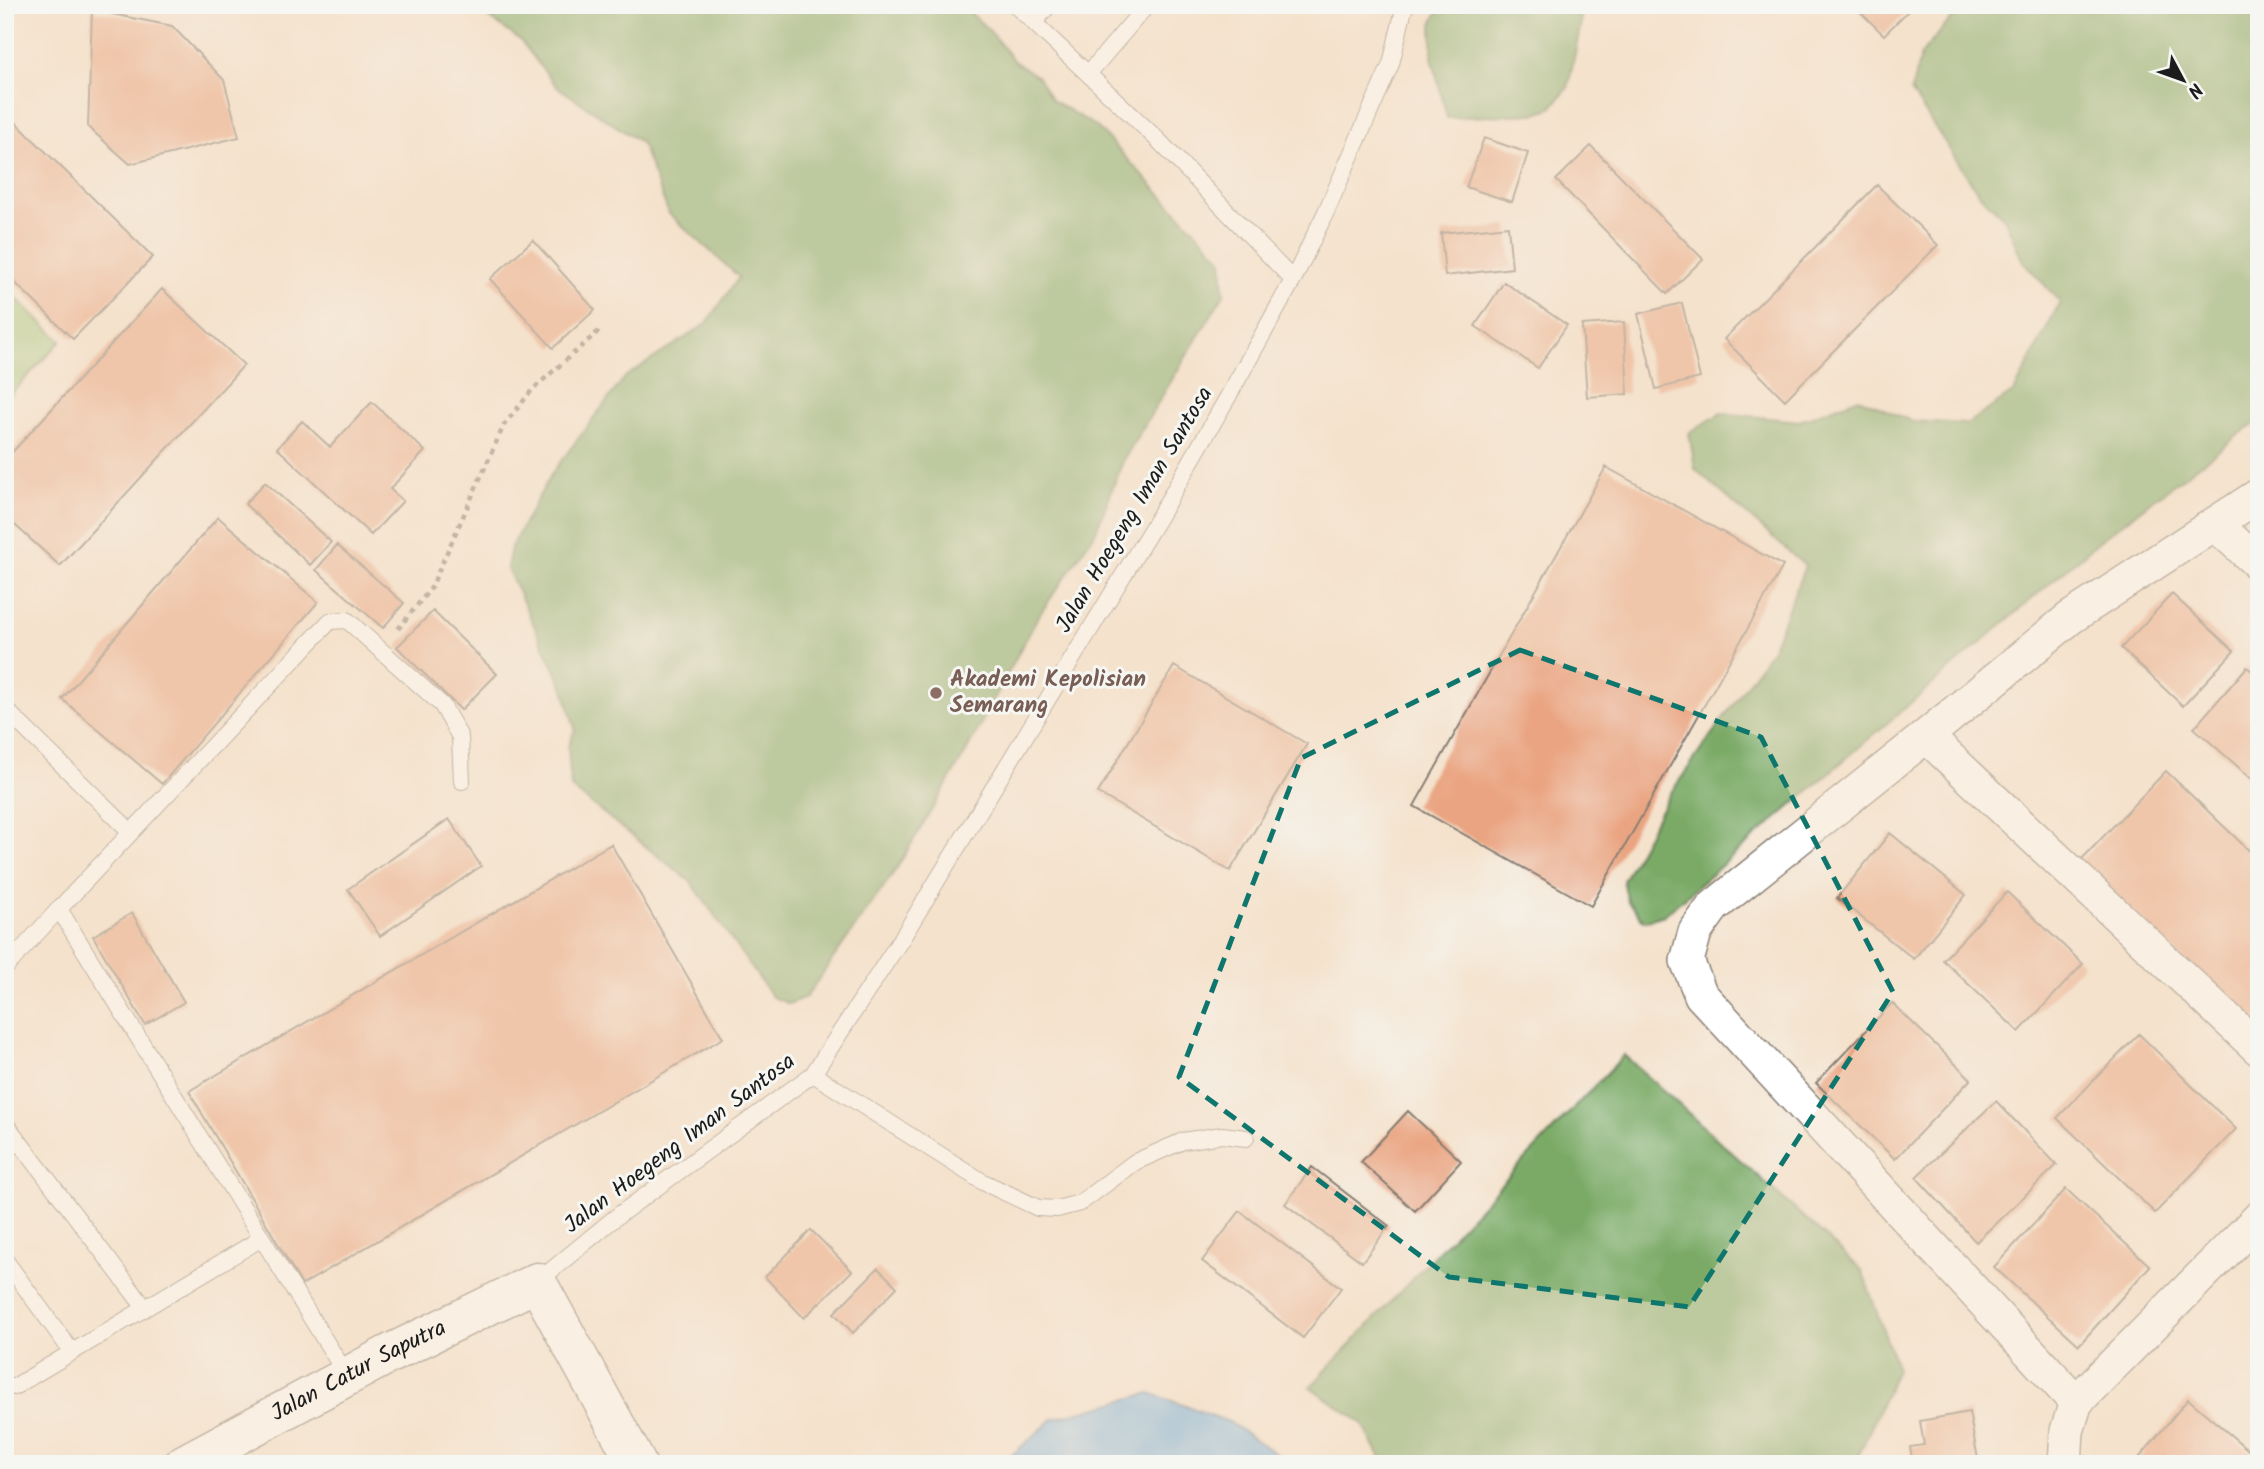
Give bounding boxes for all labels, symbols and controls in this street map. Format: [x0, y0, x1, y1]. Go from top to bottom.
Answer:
north arrow [2148, 46, 2218, 116]
text: N [2179, 75, 2210, 104]
street label: Jalan Hoegeng Iman Santosa [1047, 380, 1223, 640]
place label: Akademi Kepolisian Semarang [950, 662, 1146, 724]
marker: Akademi Kepolisian Semarang [928, 685, 944, 701]
street label: Jalan Hoegeng Iman Santosa [556, 1045, 804, 1243]
street label: Jalan Catur Saputra [265, 1311, 453, 1432]

